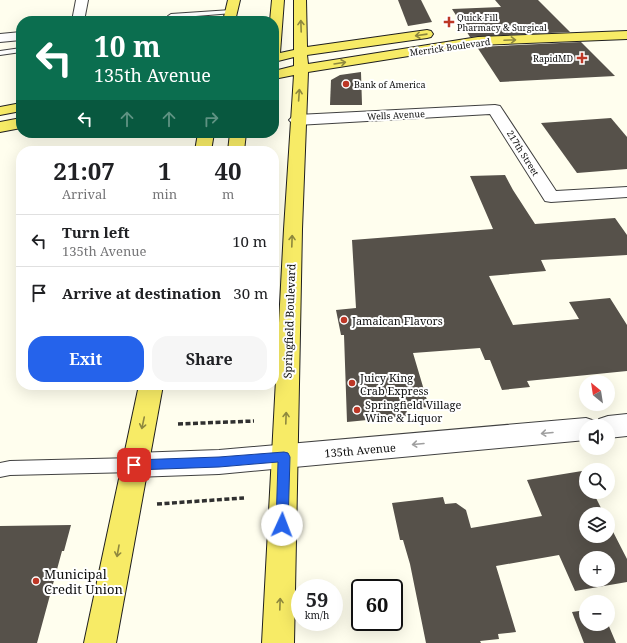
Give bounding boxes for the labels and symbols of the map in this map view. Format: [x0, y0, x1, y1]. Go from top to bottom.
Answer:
place label: Quick Fill Pharmacy & Surgical [457, 11, 547, 34]
marker: Quick Fill Pharmacy & Surgical [444, 17, 454, 27]
one-way arrow [297, 20, 304, 33]
one-way arrow [415, 31, 428, 39]
street label: Merrick Boulevard [409, 35, 492, 59]
one-way arrow [503, 36, 516, 44]
place label: RapidMD [533, 52, 573, 65]
marker: RapidMD [576, 52, 588, 64]
one-way arrow [333, 59, 346, 67]
place label: Bank of America [354, 78, 426, 91]
marker: Bank of America [341, 79, 351, 89]
one-way arrow [295, 89, 303, 102]
street label: Wells Avenue [367, 107, 425, 123]
street label: 217th Street [504, 128, 542, 178]
one-way arrow [288, 235, 296, 248]
street label: Springfield Boulevard [279, 263, 299, 379]
place label: Jamaican Flavors [351, 313, 443, 328]
marker: Jamaican Flavors [339, 315, 349, 325]
place label: Juicy King Crab Express [359, 370, 429, 398]
north arrow [579, 375, 615, 411]
marker: Juicy King Crab Express [347, 378, 357, 388]
place label: Springfield Village Wine & Liquor [365, 397, 462, 425]
marker: Springfield Village Wine & Liquor [352, 405, 362, 415]
one-way arrow [282, 412, 289, 425]
one-way arrow [138, 416, 146, 429]
one-way arrow [541, 429, 554, 436]
street label: 135th Avenue [324, 439, 396, 461]
one-way arrow [412, 441, 425, 448]
pin [117, 448, 151, 482]
position arrow [261, 504, 303, 546]
one-way arrow [113, 544, 121, 557]
place label: Municipal Credit Union [44, 565, 124, 598]
marker: Municipal Credit Union [31, 576, 41, 586]
speed limit sign: 60 [351, 579, 403, 631]
one-way arrow [276, 598, 283, 611]

